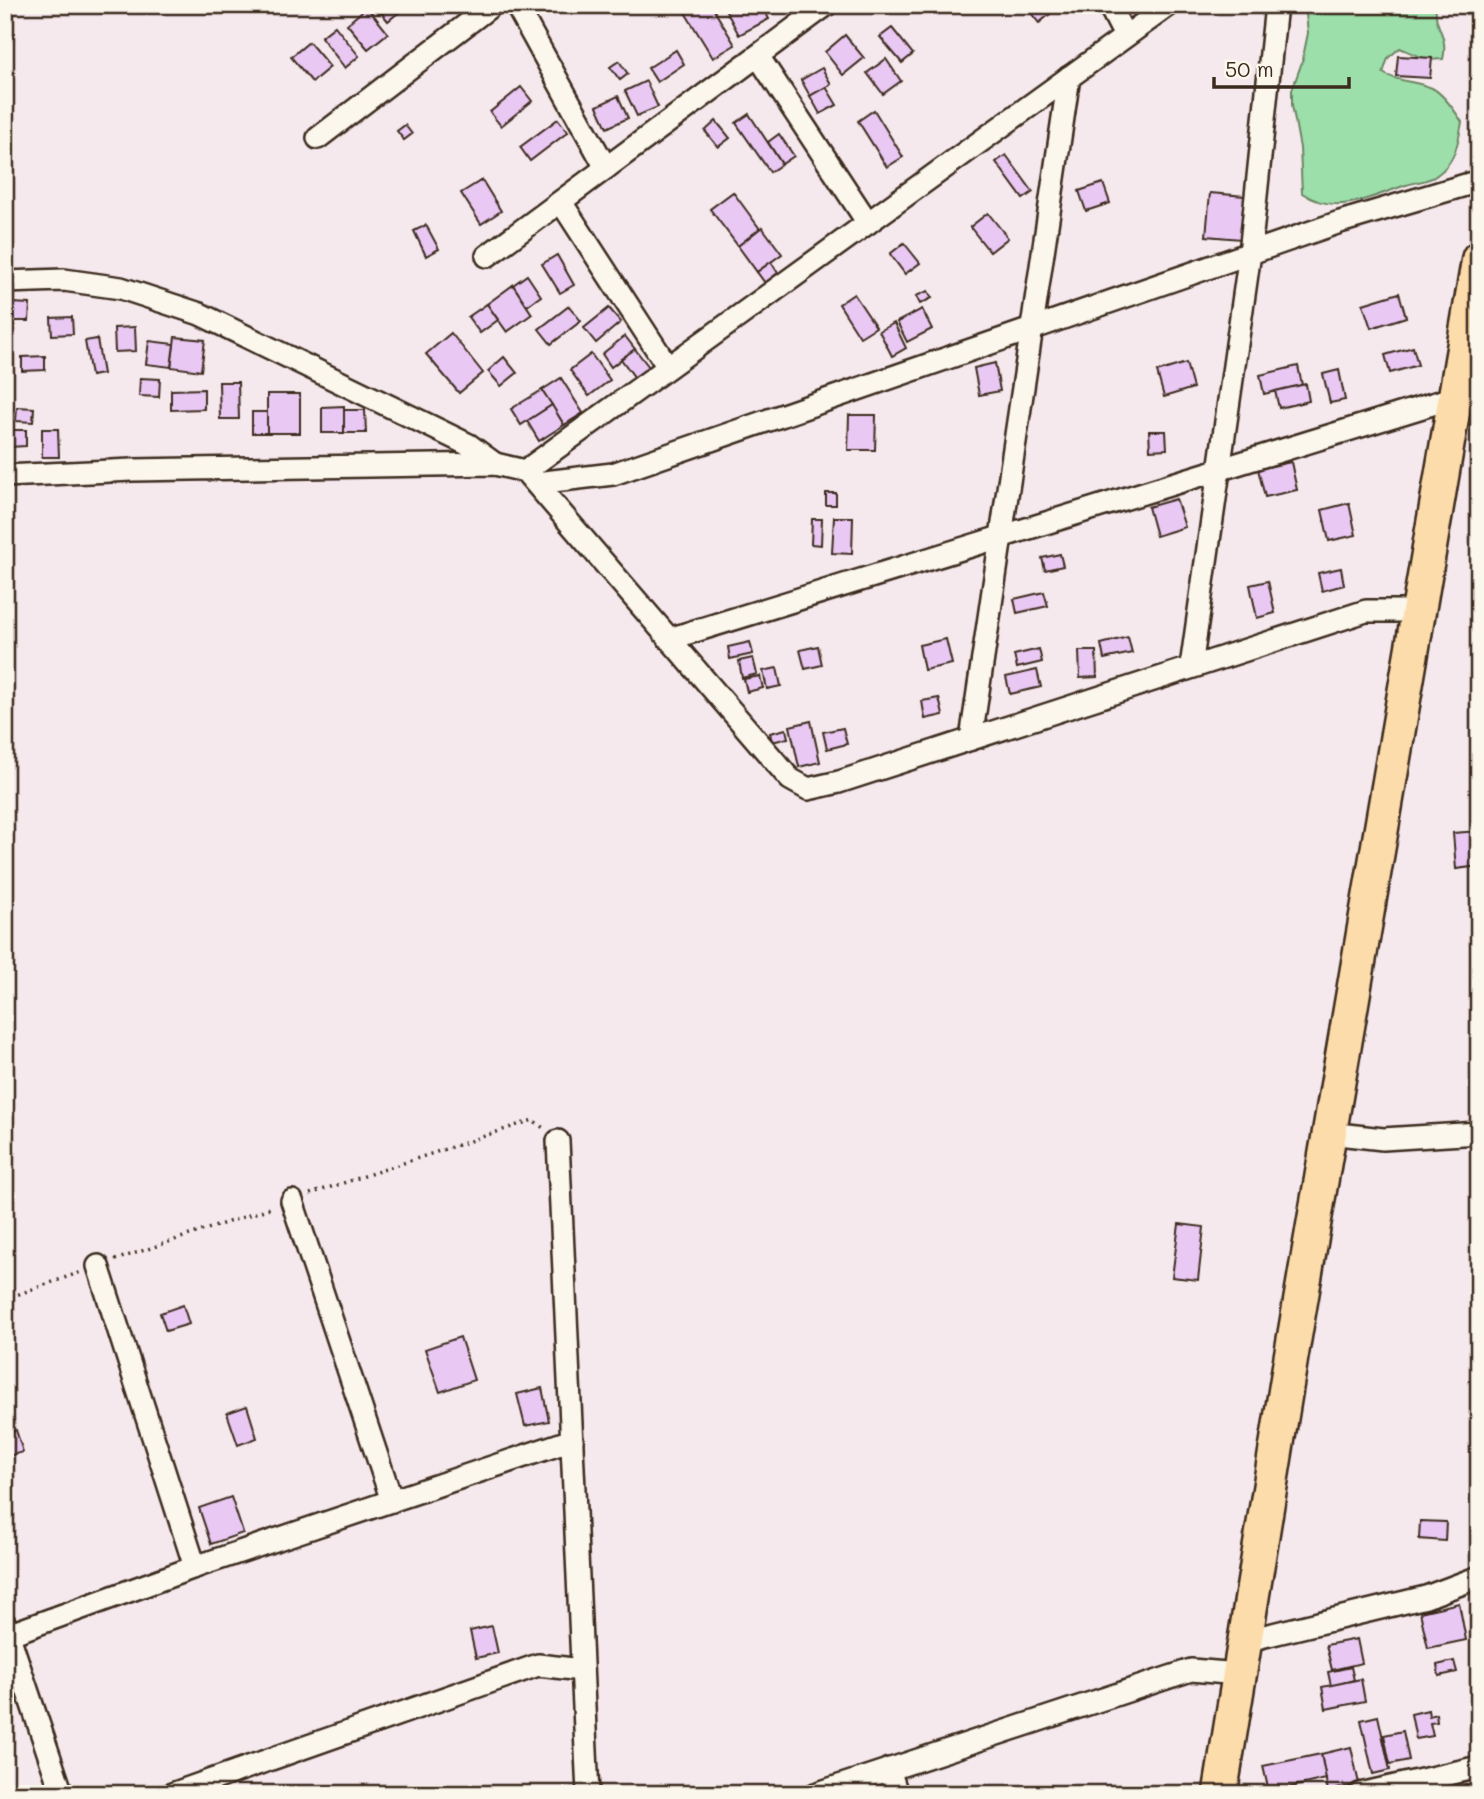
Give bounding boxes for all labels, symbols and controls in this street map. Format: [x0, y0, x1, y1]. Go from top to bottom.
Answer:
scale bar [1214, 46, 1349, 90]
text: 50 m [1225, 55, 1274, 82]

